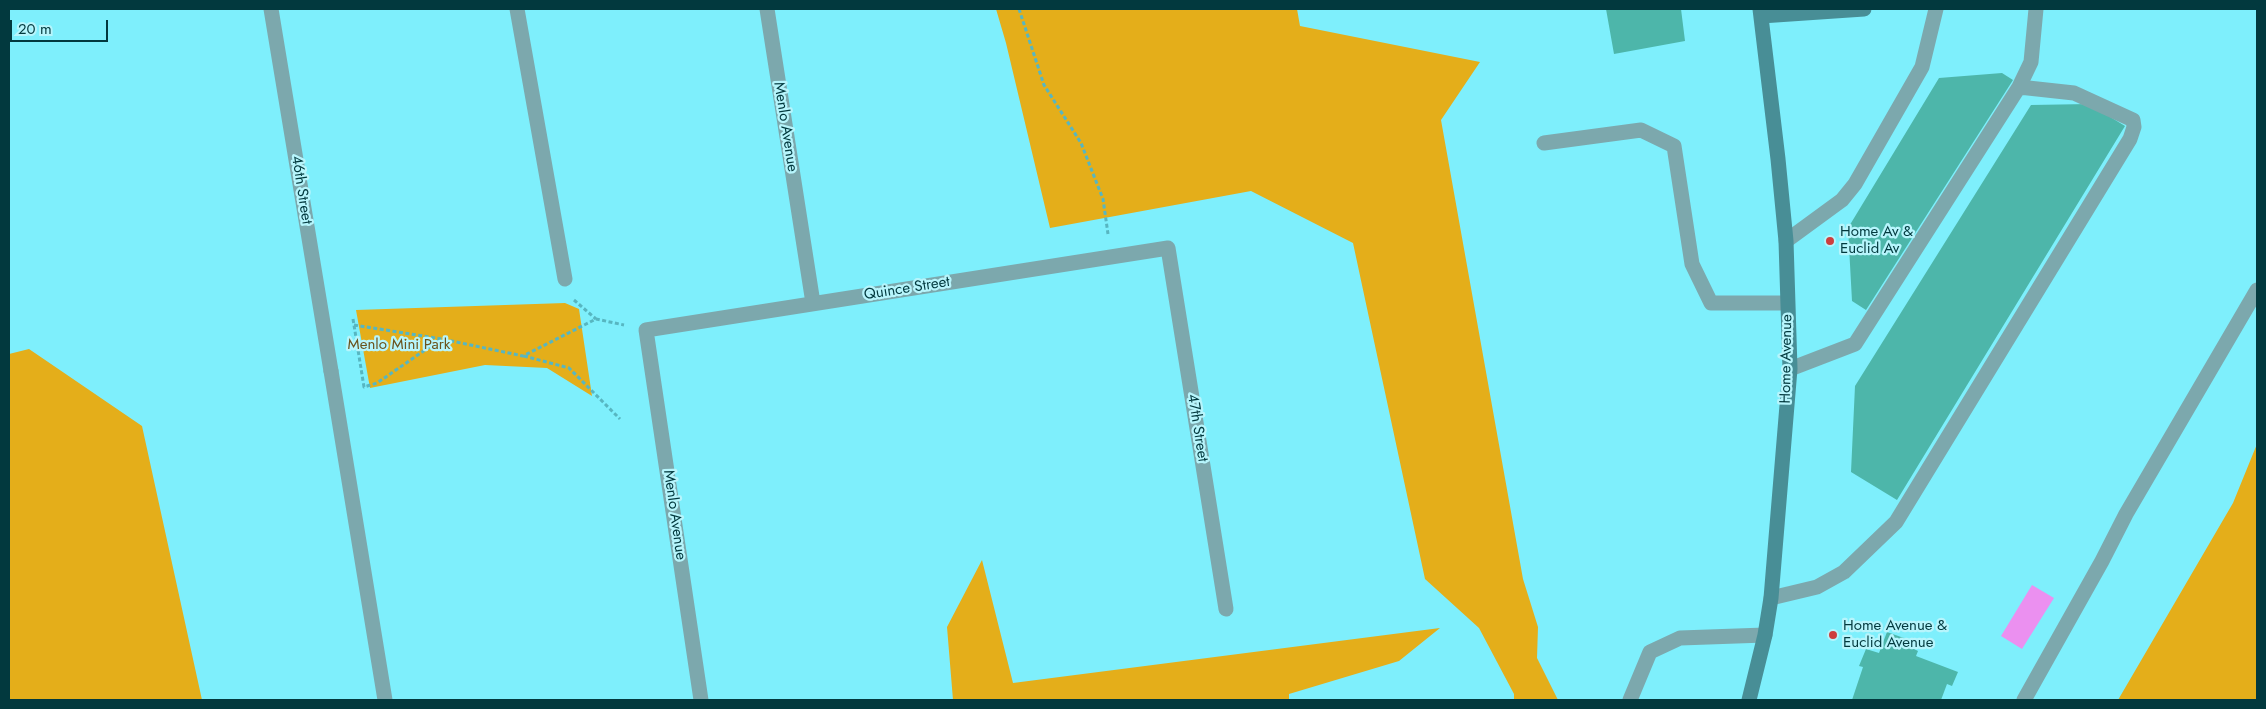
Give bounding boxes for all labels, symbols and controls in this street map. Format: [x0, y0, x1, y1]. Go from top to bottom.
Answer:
scale bar [12, 10, 110, 42]
text: 20 m [18, 18, 52, 40]
street label: Menlo Avenue [769, 81, 801, 173]
street label: 46th Street [287, 154, 315, 226]
place label: Home Av & Euclid Av [1840, 223, 1913, 258]
marker: Home Av & Euclid Av [1824, 235, 1836, 247]
street label: Quince Street [863, 273, 951, 305]
street label: Home Avenue [1777, 314, 1797, 404]
park label: Menlo Mini Park [348, 336, 450, 354]
street label: 47th Street [1183, 393, 1211, 463]
street label: Menlo Avenue [659, 469, 689, 561]
place label: Home Avenue & Euclid Avenue [1843, 617, 1947, 652]
marker: Home Avenue & Euclid Avenue [1827, 629, 1839, 641]

